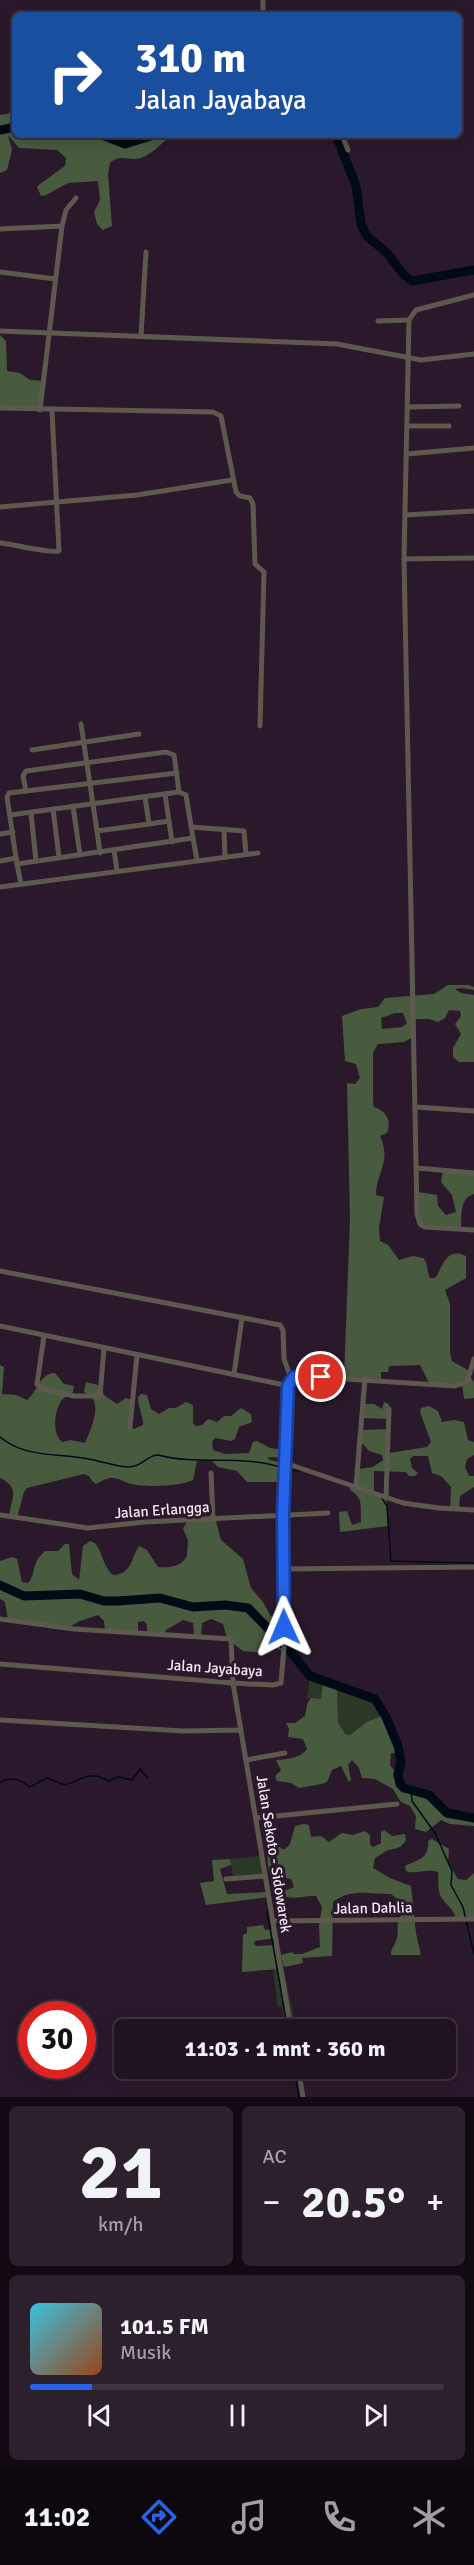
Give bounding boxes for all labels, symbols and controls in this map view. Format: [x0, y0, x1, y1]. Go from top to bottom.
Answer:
text: 310 m [135, 33, 246, 84]
icon: right [36, 36, 114, 114]
text: Jalan Jayabaya [135, 84, 307, 117]
pin [295, 1351, 346, 1402]
icon: arrive [304, 1360, 337, 1393]
street label: Jalan Erlangga [114, 1498, 210, 1522]
position arrow [252, 1595, 316, 1659]
street label: Jalan Jayabaya [167, 1656, 263, 1680]
street label: Jalan Sekoto - Sidowarek [253, 1774, 295, 1935]
street label: Jalan Dahlia [333, 1898, 413, 1918]
speed limit sign: 30 [18, 2001, 96, 2079]
text: 11:03 · 1 mnt · 360 m [185, 2035, 385, 2062]
text: 21 [79, 2125, 163, 2221]
text: AC [263, 2144, 287, 2169]
text: 20.5° [301, 2175, 405, 2230]
text: − [263, 2182, 280, 2223]
text: + [426, 2182, 444, 2223]
text: km/h [98, 2212, 143, 2237]
text: 101.5 FM [120, 2313, 209, 2340]
text: Musik [120, 2340, 171, 2365]
icon: previous [83, 2399, 116, 2432]
icon: pause [221, 2399, 254, 2432]
icon: next [359, 2399, 392, 2432]
icon: directions [138, 2496, 180, 2538]
icon: music [228, 2496, 270, 2538]
icon: phone [318, 2496, 360, 2538]
icon: climate [408, 2496, 450, 2538]
text: 11:02 [24, 2501, 90, 2534]

